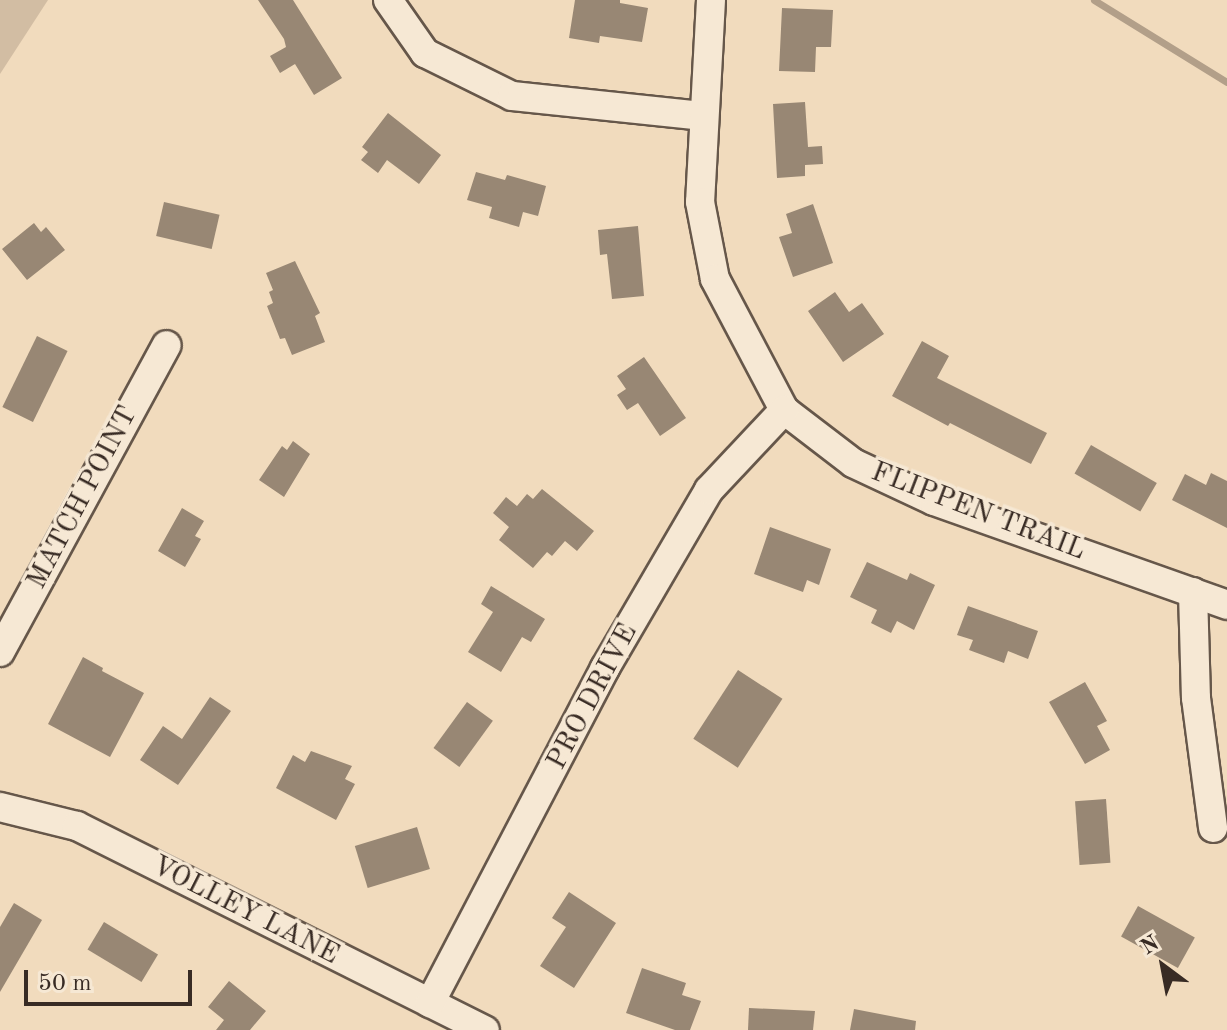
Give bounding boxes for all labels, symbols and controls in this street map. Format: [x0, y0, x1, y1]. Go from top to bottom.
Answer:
street label: MATCH POINT [21, 401, 145, 595]
street label: FLIPPEN TRAIL [866, 456, 1090, 568]
street label: PRO DRIVE [541, 618, 645, 776]
street label: VOLLEY LANE [146, 849, 344, 973]
north arrow [1123, 926, 1203, 1006]
text: N [1137, 932, 1163, 959]
scale bar [28, 954, 196, 1004]
text: 50 m [38, 972, 92, 996]

